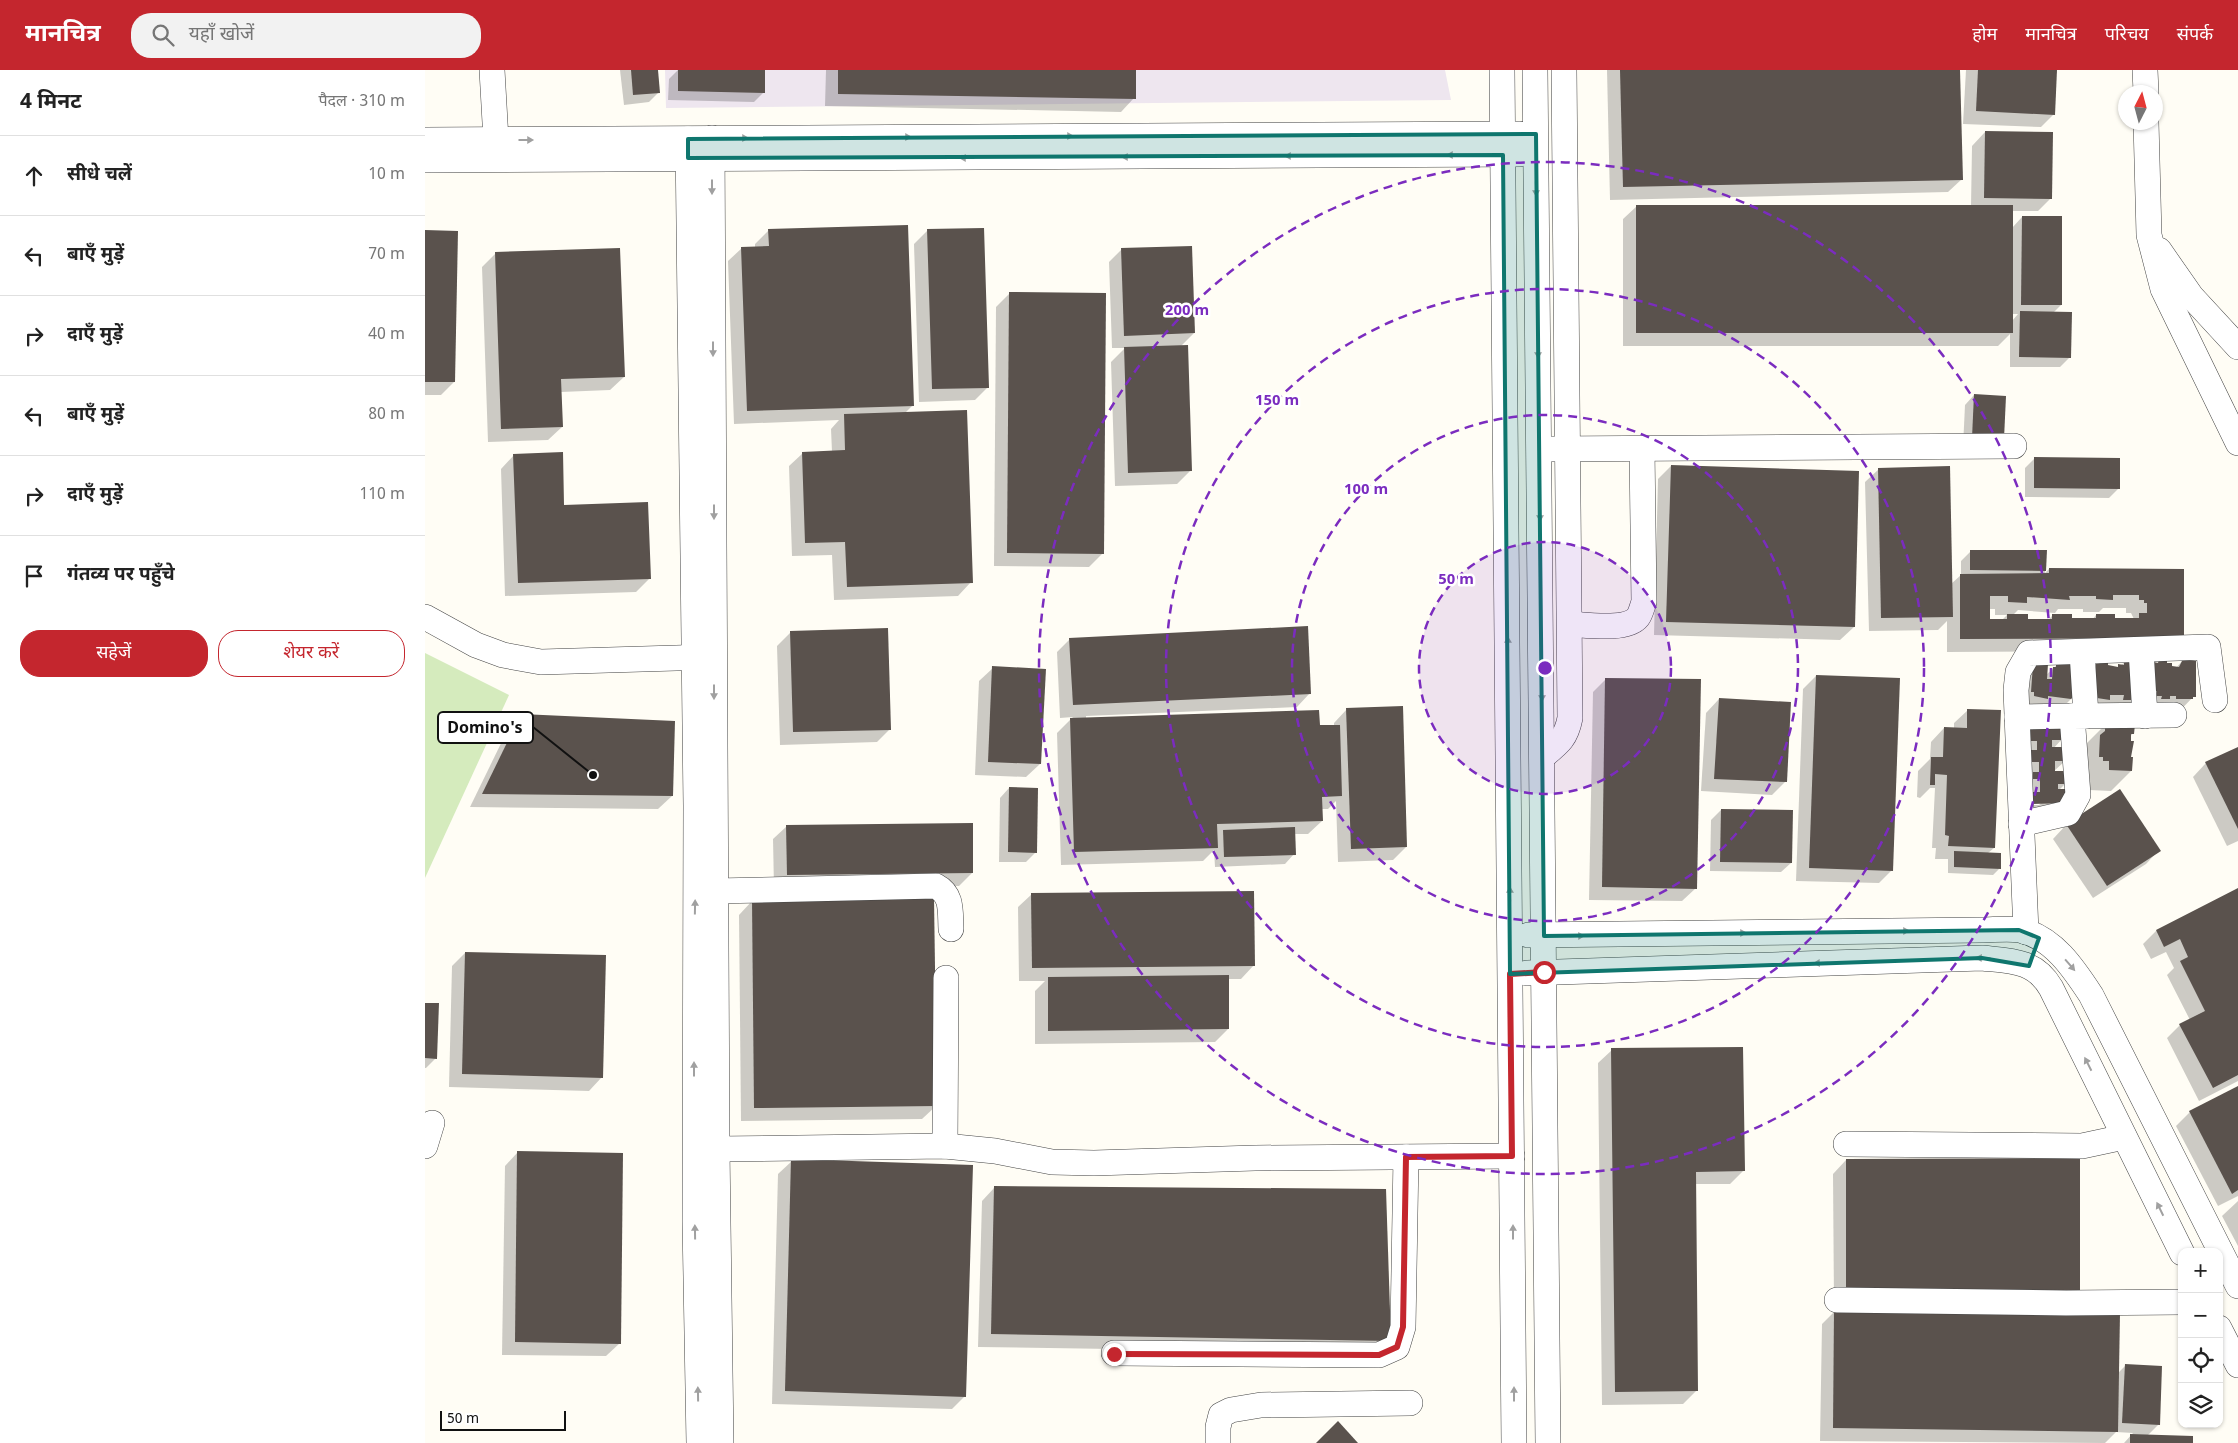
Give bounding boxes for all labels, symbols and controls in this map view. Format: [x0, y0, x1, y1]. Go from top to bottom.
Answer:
search box [131, 13, 481, 58]
text: मानचित्र [25, 19, 101, 51]
icon: search [149, 21, 177, 49]
text: यहाँ खोजें [189, 23, 254, 48]
text: होम [1972, 24, 1997, 47]
text: मानचित्र [2025, 24, 2077, 47]
text: परिचय [2105, 24, 2149, 47]
text: संपर्क [2177, 24, 2213, 47]
north arrow [2118, 85, 2163, 130]
text: 4 मिनट [20, 89, 81, 117]
text: पैदल · 310 m [318, 92, 405, 113]
one-way arrow [1058, 132, 1074, 140]
one-way arrow [896, 133, 912, 141]
one-way arrow [733, 134, 749, 142]
one-way arrow [518, 136, 534, 144]
one-way arrow [1446, 151, 1462, 159]
one-way arrow [1284, 152, 1300, 160]
one-way arrow [1121, 153, 1137, 161]
one-way arrow [959, 154, 975, 162]
icon: ahead [20, 162, 48, 190]
text: सीधे चलें [67, 163, 132, 188]
text: 10 m [368, 165, 405, 186]
one-way arrow [708, 179, 716, 195]
one-way arrow [1533, 181, 1541, 197]
icon: left [20, 242, 48, 270]
text: बाएँ मुड़ें [67, 243, 124, 268]
text: 70 m [368, 245, 405, 266]
text: 200 m [1165, 302, 1209, 321]
icon: right [20, 322, 48, 350]
text: दाएँ मुड़ें [67, 323, 123, 348]
text: 40 m [368, 325, 405, 346]
one-way arrow [709, 342, 717, 358]
one-way arrow [1534, 343, 1542, 359]
text: 150 m [1255, 392, 1299, 411]
icon: left [20, 402, 48, 430]
text: बाएँ मुड़ें [67, 403, 124, 428]
text: 80 m [368, 405, 405, 426]
text: 100 m [1344, 481, 1388, 500]
icon: right [20, 482, 48, 510]
text: दाएँ मुड़ें [67, 483, 123, 508]
text: 110 m [359, 485, 405, 506]
one-way arrow [710, 504, 718, 520]
one-way arrow [1536, 506, 1544, 522]
icon: arrive [20, 562, 48, 590]
text: गंतव्य पर पहुँचे [67, 563, 175, 588]
text: 50 m [1438, 571, 1474, 590]
button: सहेजें [20, 630, 208, 677]
button: शेयर करें [218, 630, 405, 677]
one-way arrow [1504, 636, 1512, 652]
centre of rings [1536, 659, 1554, 677]
one-way arrow [710, 684, 718, 700]
one-way arrow [1538, 686, 1546, 702]
callout: Domino's [438, 712, 533, 743]
text: Domino's [447, 719, 523, 740]
one-way arrow [1506, 886, 1514, 902]
one-way arrow [691, 899, 699, 915]
one-way arrow [1894, 927, 1910, 935]
one-way arrow [1732, 929, 1748, 937]
one-way arrow [1569, 932, 1585, 940]
one-way arrow [1975, 954, 1991, 962]
one-way arrow [2064, 958, 2075, 971]
one-way arrow [1813, 959, 1829, 967]
route start [1533, 961, 1556, 984]
one-way arrow [2083, 1056, 2092, 1071]
one-way arrow [690, 1061, 698, 1077]
one-way arrow [2156, 1202, 2164, 1216]
one-way arrow [691, 1224, 699, 1240]
one-way arrow [1508, 1224, 1516, 1240]
map controls [2178, 1248, 2223, 1428]
button: + [2178, 1248, 2223, 1293]
button: − [2178, 1293, 2223, 1338]
button: locate [2178, 1338, 2223, 1383]
route end [1103, 1343, 1126, 1366]
button: layers [2178, 1383, 2223, 1428]
one-way arrow [694, 1386, 702, 1402]
one-way arrow [1510, 1386, 1518, 1402]
scale bar [440, 1408, 566, 1431]
text: 50 m [447, 1410, 479, 1429]

